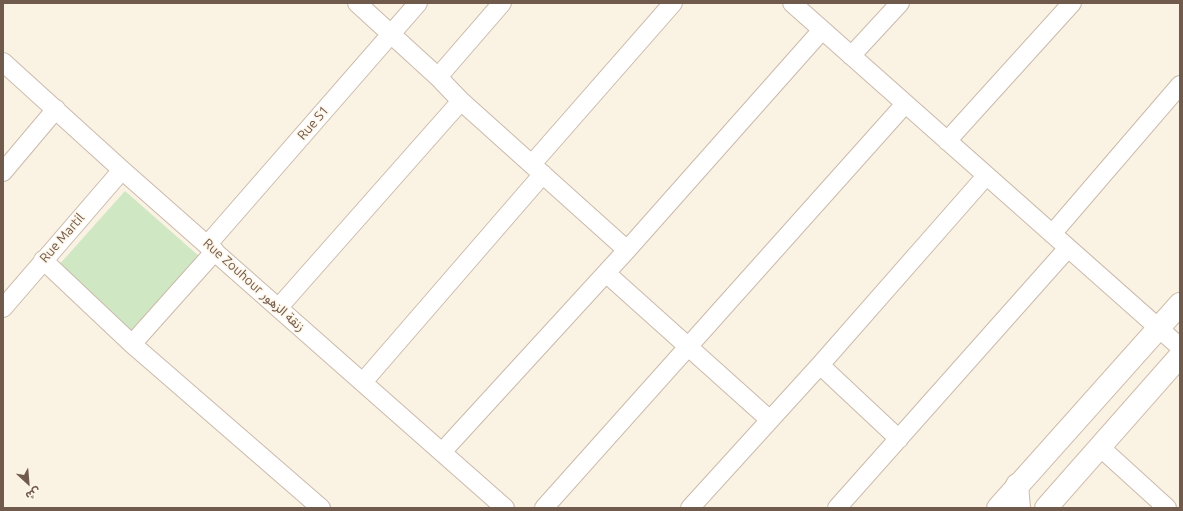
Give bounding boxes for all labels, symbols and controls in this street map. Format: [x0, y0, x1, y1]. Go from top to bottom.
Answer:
street label: Rue S1 [294, 103, 332, 143]
street label: Rue Martil [36, 210, 88, 266]
street label: Rue Zouhour زنقة الزهور [200, 235, 308, 335]
north arrow [8, 463, 48, 503]
text: ش [24, 485, 43, 502]

